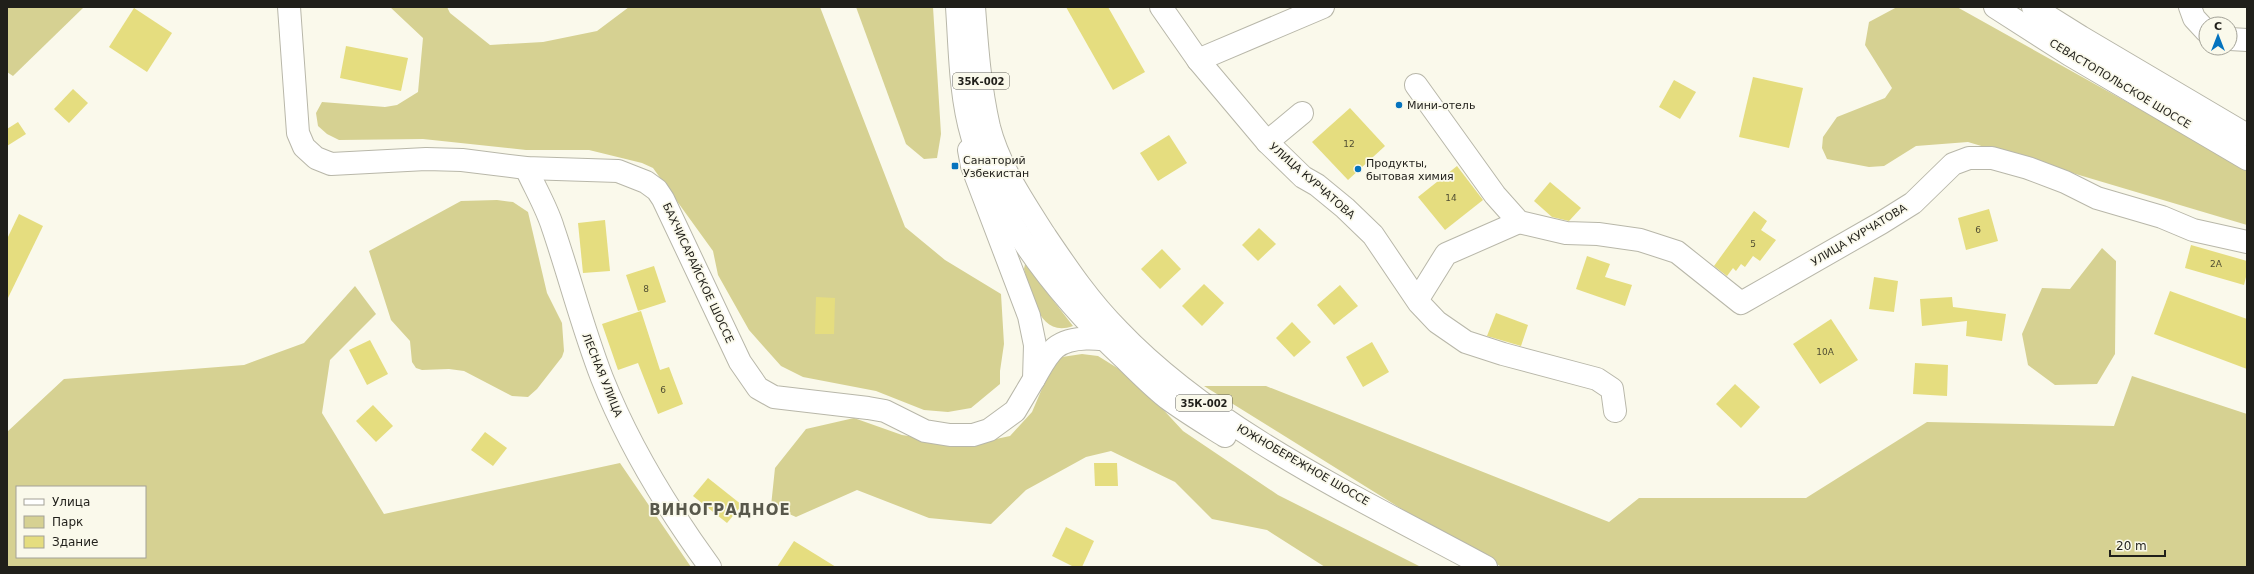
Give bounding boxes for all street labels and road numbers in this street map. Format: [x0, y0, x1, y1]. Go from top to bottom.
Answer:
street label: СЕВАСТОПОЛЬСКОЕ ШОССЕ [2047, 36, 2193, 132]
road number: 35К-002 [953, 73, 1009, 89]
street label: УЛИЦА КУРЧАТОВА [1266, 140, 1358, 222]
street label: БАХЧИСАРАЙСКОЕ ШОССЕ [660, 201, 736, 345]
street label: УЛИЦА КУРЧАТОВА [1809, 201, 1910, 269]
street label: ЛЕСНАЯ УЛИЦА [579, 331, 625, 419]
road number: 35К-002 [1176, 395, 1232, 411]
street label: ЮЖНОБЕРЕЖНОЕ ШОССЕ [1234, 422, 1372, 508]

